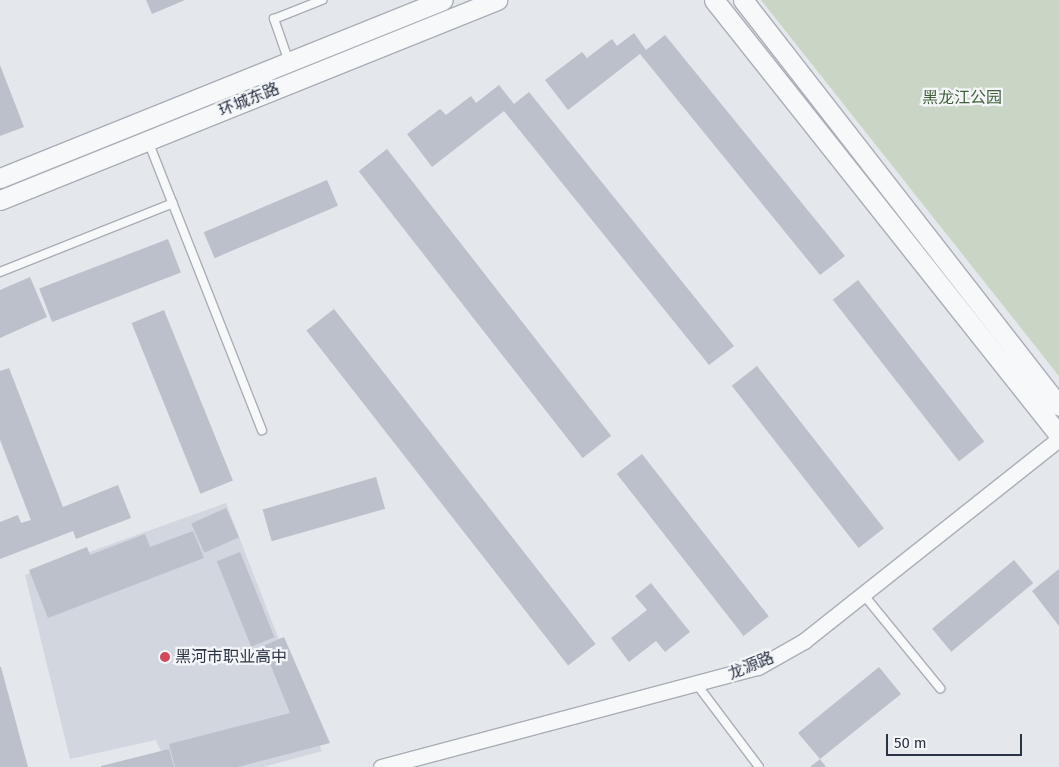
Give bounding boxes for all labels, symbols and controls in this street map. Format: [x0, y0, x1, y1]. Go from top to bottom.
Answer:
street label: 环城东路 [216, 79, 282, 121]
park label: 黑龙江公园 [922, 88, 1002, 108]
place label: 黑河市职业高中 [175, 647, 287, 667]
street label: 龙源路 [725, 648, 777, 684]
marker: 黑河市职业高中 [159, 651, 171, 663]
scale bar [889, 724, 1025, 756]
text: 50 m [894, 734, 927, 752]

